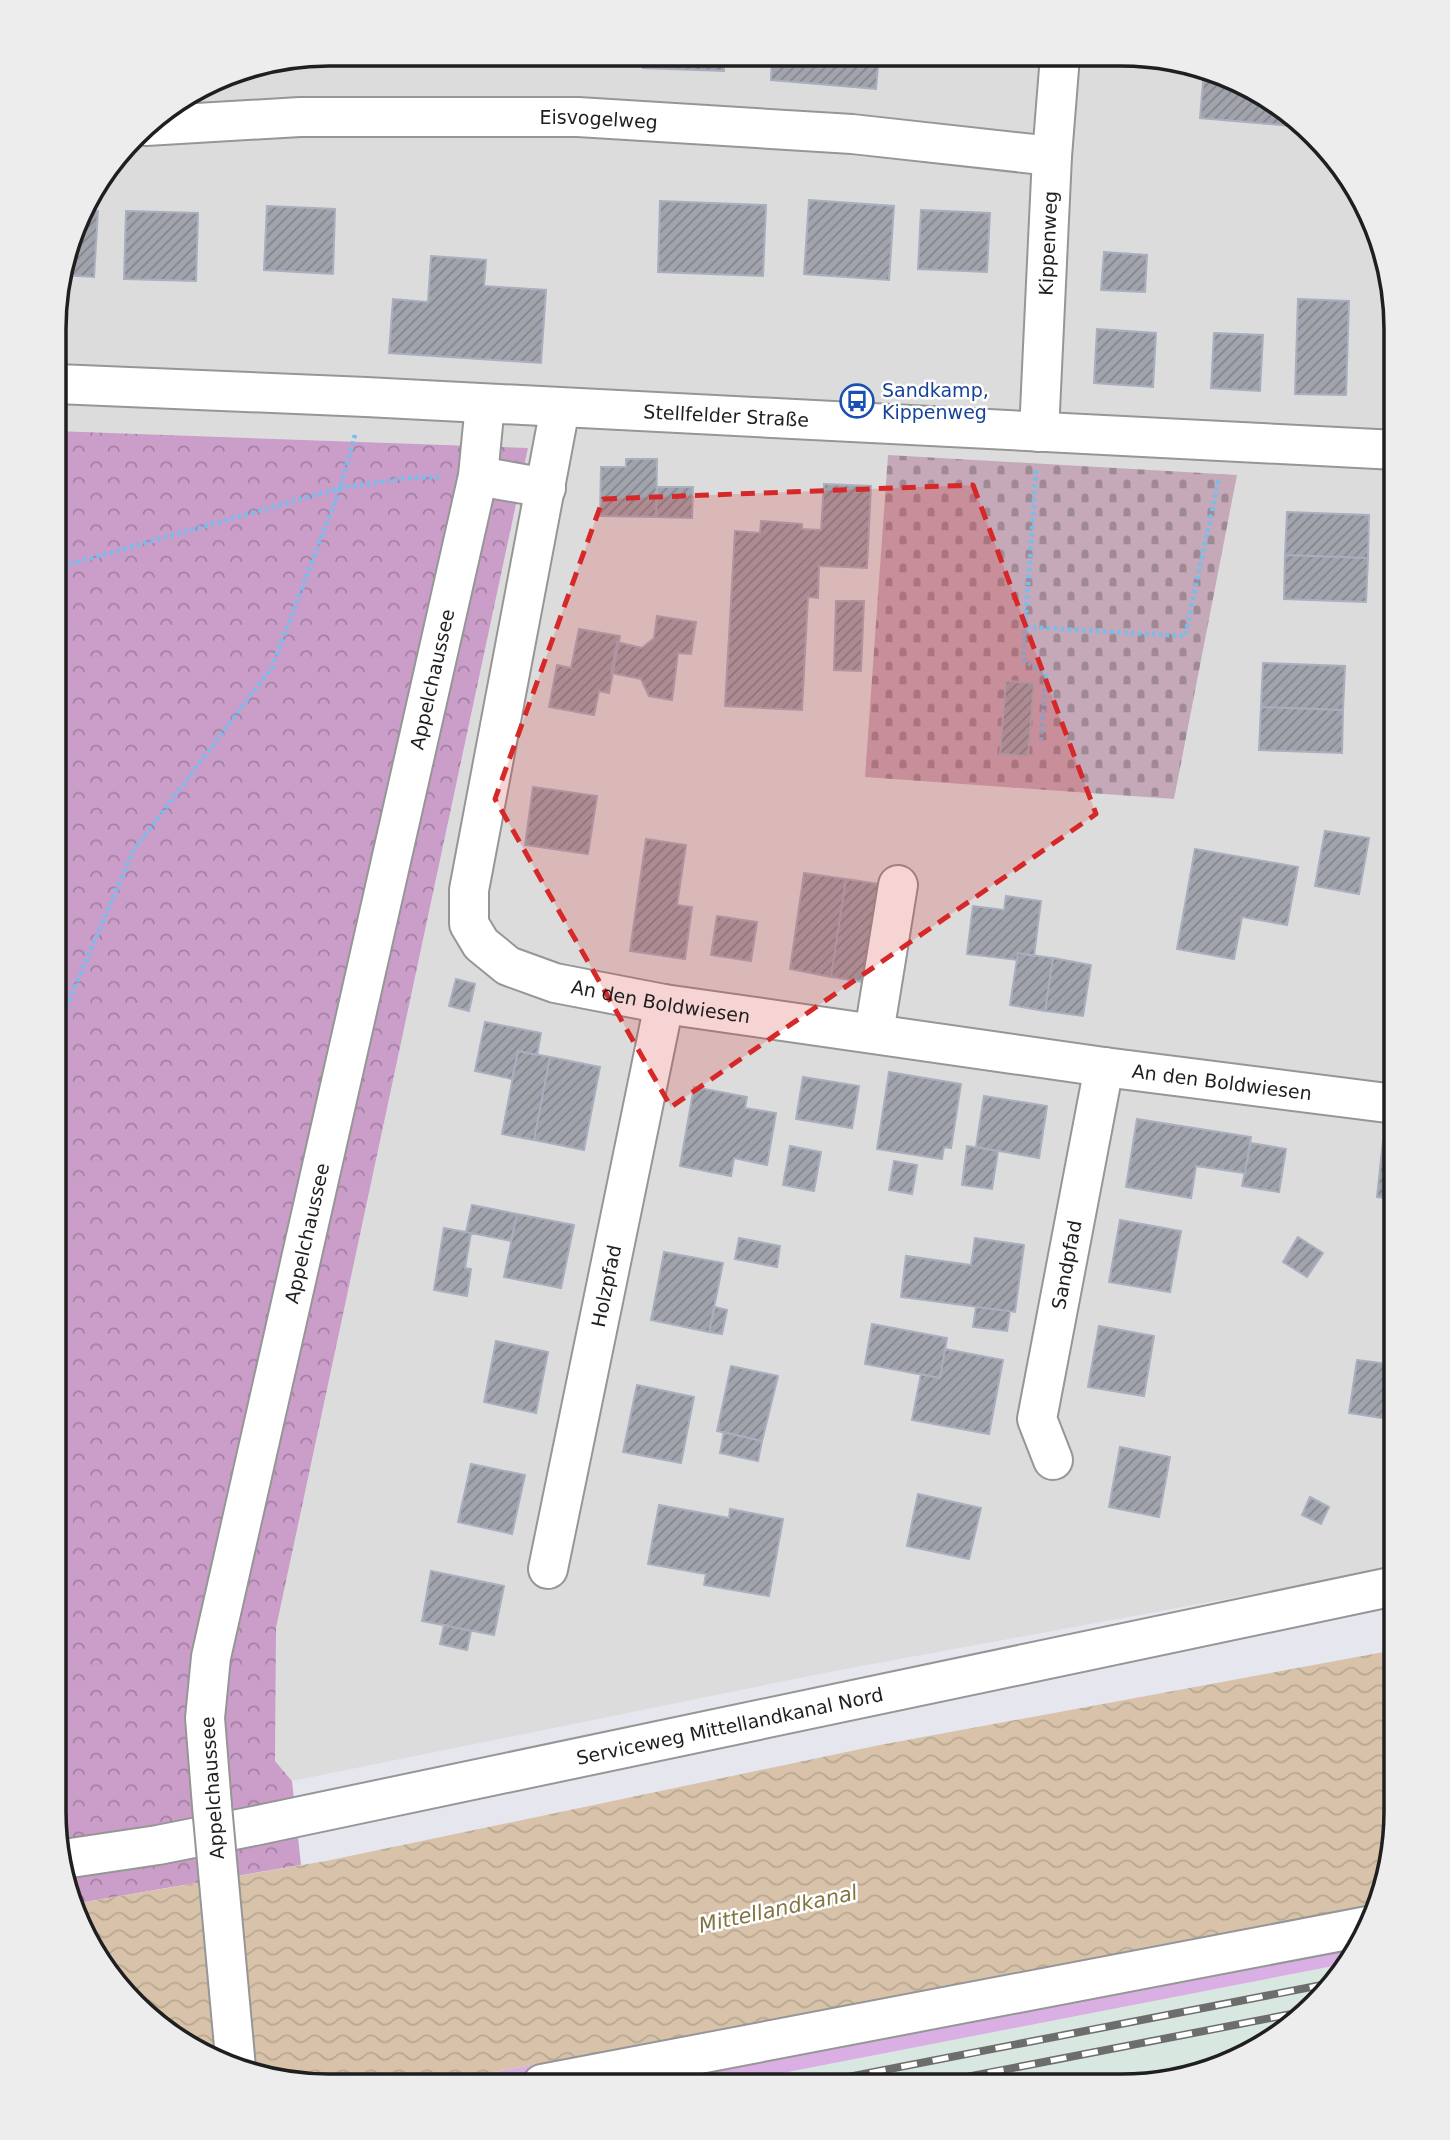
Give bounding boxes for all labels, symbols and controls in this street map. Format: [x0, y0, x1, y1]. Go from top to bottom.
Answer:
street label: Eisvogelweg [540, 106, 658, 133]
street label: Kippenweg [1034, 190, 1061, 296]
place label: Sandkamp, Kippenweg [882, 379, 989, 423]
bus stop icon: Sandkamp, Kippenweg [838, 382, 876, 420]
street label: Stellfelder Straße [643, 400, 810, 431]
street label: Appelchaussee [405, 607, 459, 752]
street label: An den Boldwiesen [569, 975, 752, 1027]
street label: An den Boldwiesen [1131, 1060, 1313, 1104]
street label: Appelchaussee [280, 1161, 333, 1306]
street label: Sandpfad [1047, 1218, 1086, 1311]
street label: Holzpfad [587, 1243, 625, 1329]
street label: Serviceweg Mittellandkanal Nord [574, 1683, 885, 1769]
street label: Appelchaussee [196, 1716, 228, 1860]
water label: Mittellandkanal [696, 1880, 860, 1938]

